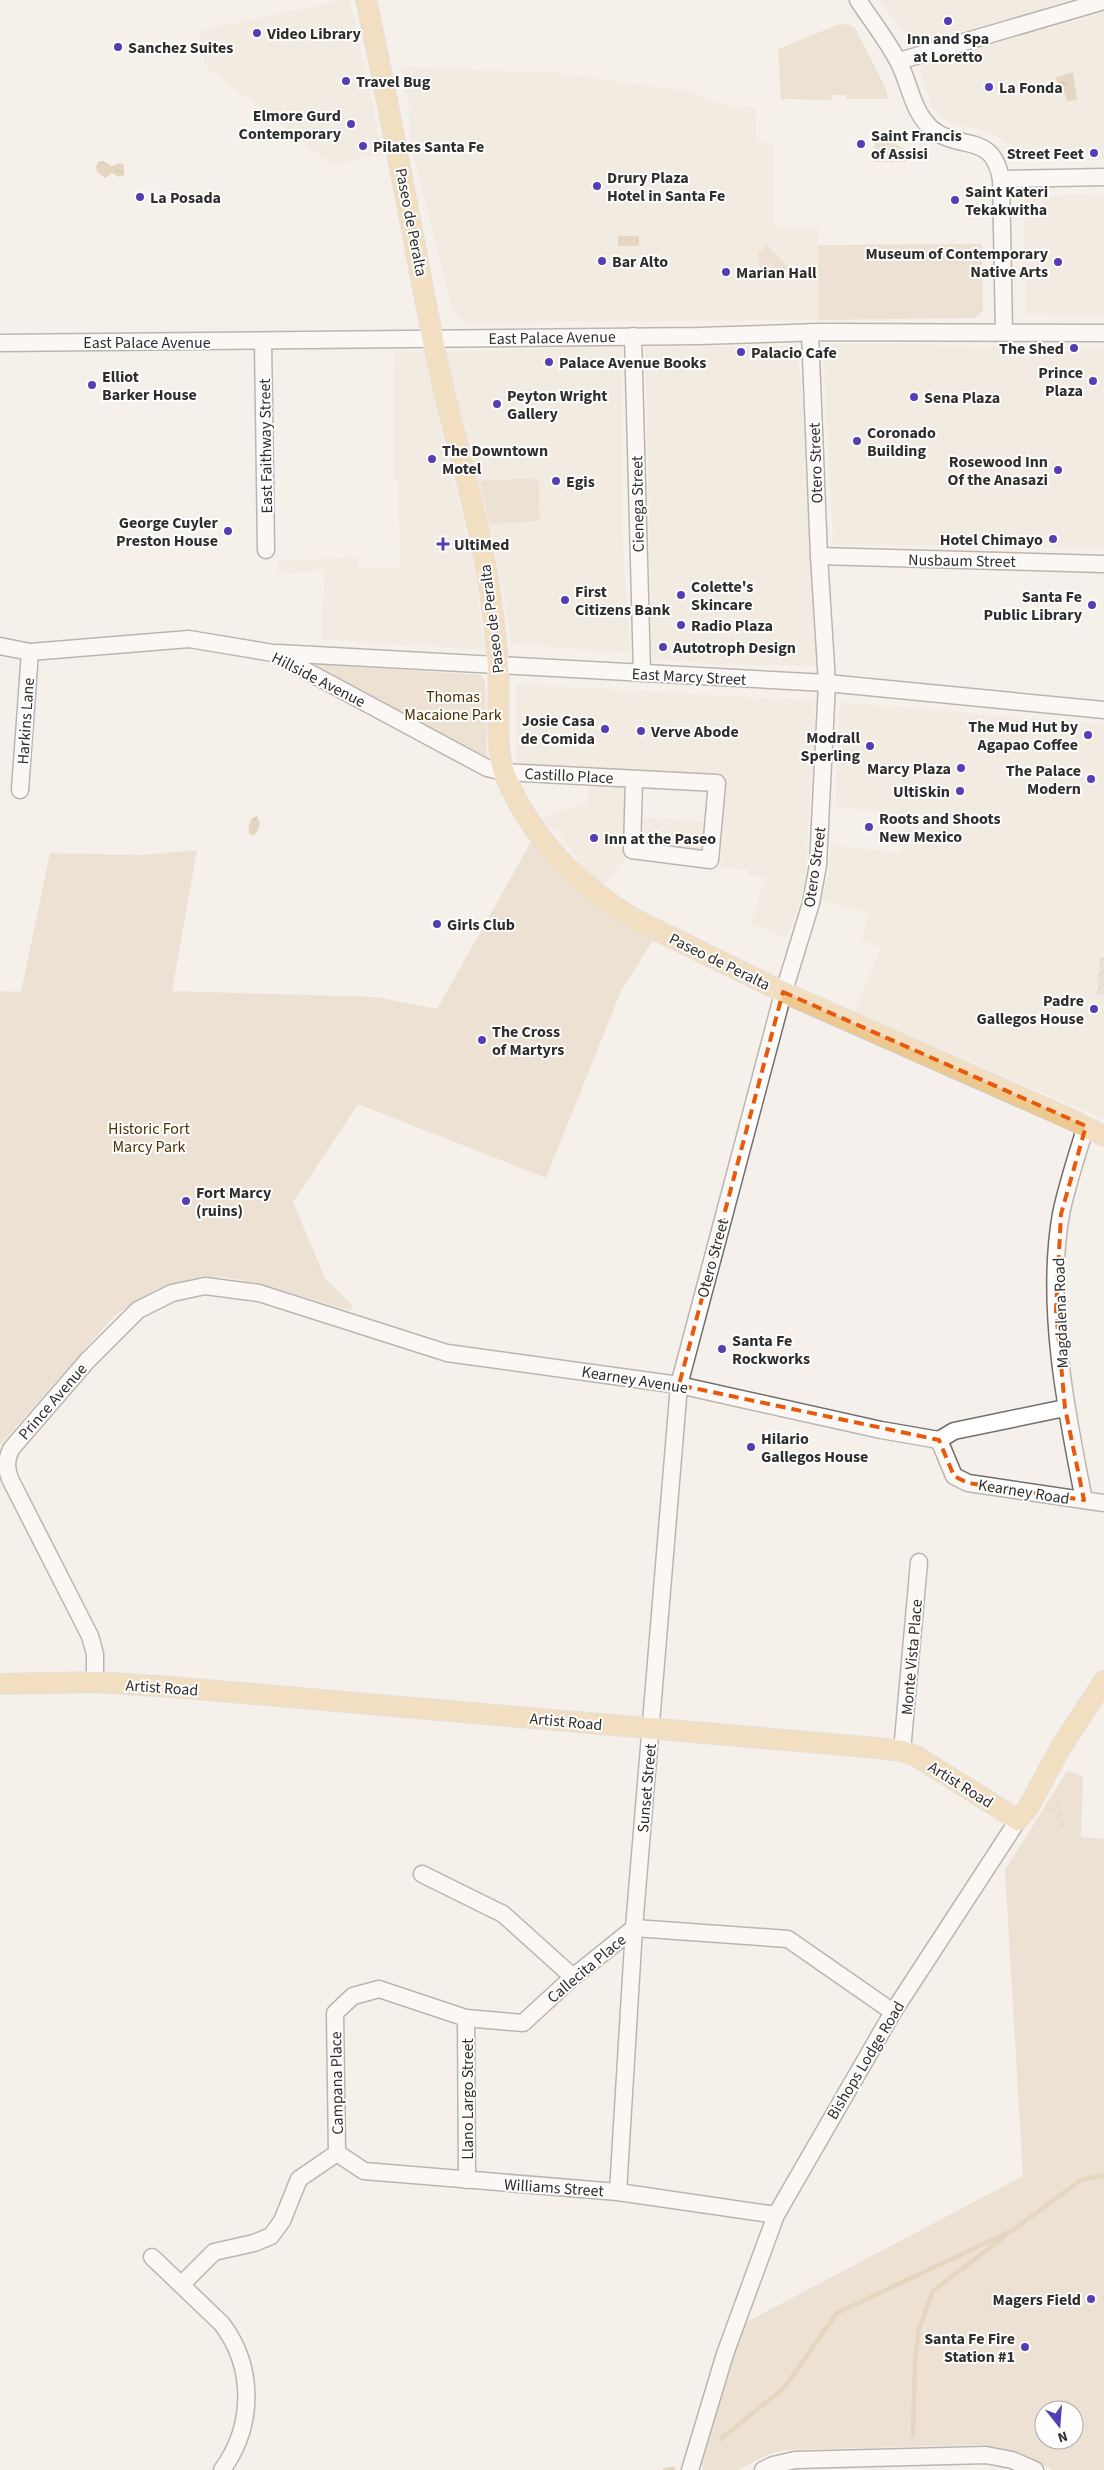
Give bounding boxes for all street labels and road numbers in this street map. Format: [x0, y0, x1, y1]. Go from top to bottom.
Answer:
street label: Paseo de Peralta [390, 166, 432, 278]
street label: East Palace Avenue [488, 326, 616, 350]
street label: East Palace Avenue [83, 332, 211, 354]
street label: East Faithway Street [254, 378, 278, 514]
street label: Otero Street [804, 421, 828, 504]
street label: Cienega Street [626, 455, 650, 553]
street label: Nusbaum Street [908, 549, 1017, 573]
street label: Paseo de Peralta [474, 563, 510, 675]
street label: Hillside Avenue [268, 647, 369, 713]
street label: East Marcy Street [631, 663, 747, 691]
street label: Harkins Lane [12, 677, 40, 765]
street label: Castillo Place [524, 763, 614, 789]
street label: Otero Street [798, 825, 832, 909]
street label: Paseo de Peralta [665, 928, 774, 996]
street label: Otero Street [692, 1216, 734, 1300]
street label: Magdalena Road [1048, 1257, 1074, 1369]
street label: Prince Avenue [13, 1359, 92, 1445]
street label: Kearney Avenue [580, 1361, 690, 1399]
street label: Kearney Road [977, 1474, 1071, 1510]
street label: Monte Vista Place [896, 1598, 928, 1716]
street label: Artist Road [125, 1674, 199, 1702]
street label: Artist Road [529, 1708, 603, 1736]
street label: Sunset Street [632, 1742, 662, 1833]
street label: Artist Road [924, 1756, 997, 1813]
street label: Callecita Place [542, 1929, 631, 2008]
street label: Bishops Lodge Road [822, 1997, 910, 2124]
street label: Campana Place [325, 2031, 349, 2135]
street label: Llano Largo Street [457, 2038, 479, 2160]
street label: Williams Street [503, 2174, 605, 2202]

